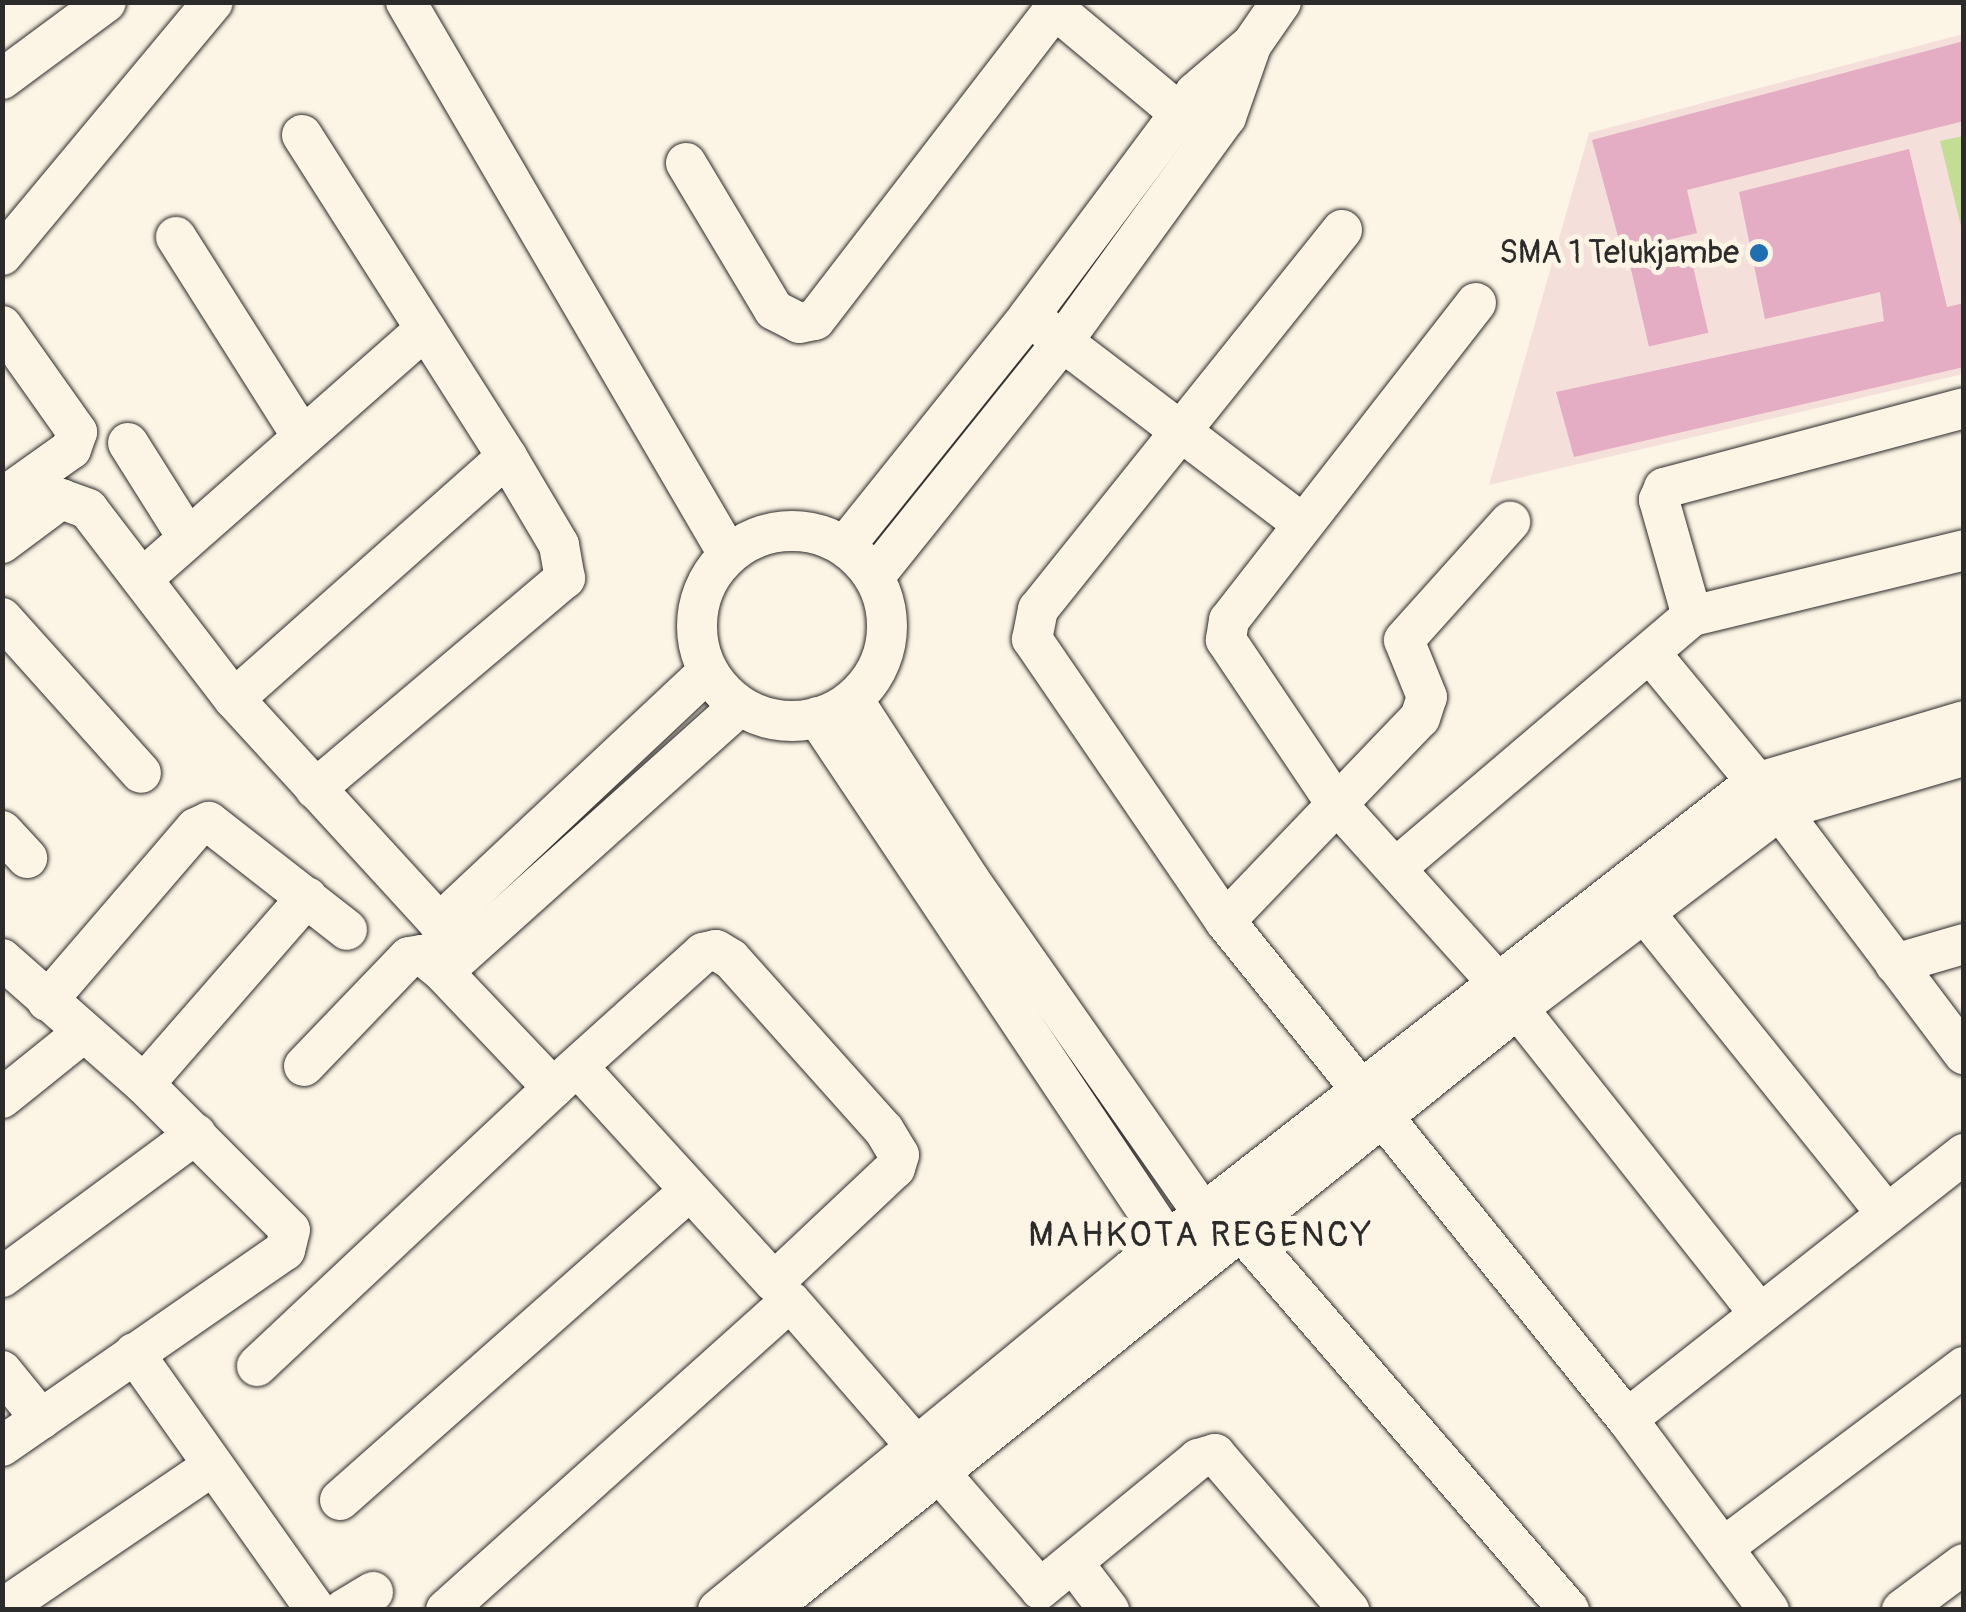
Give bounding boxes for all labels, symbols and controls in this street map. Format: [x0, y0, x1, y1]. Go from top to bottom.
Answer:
place label: SMA 1 Telukjambe [1499, 234, 1739, 272]
marker: SMA 1 Telukjambe [1748, 242, 1770, 264]
district label: MAHKOTA REGENCY [1028, 1214, 1374, 1256]

